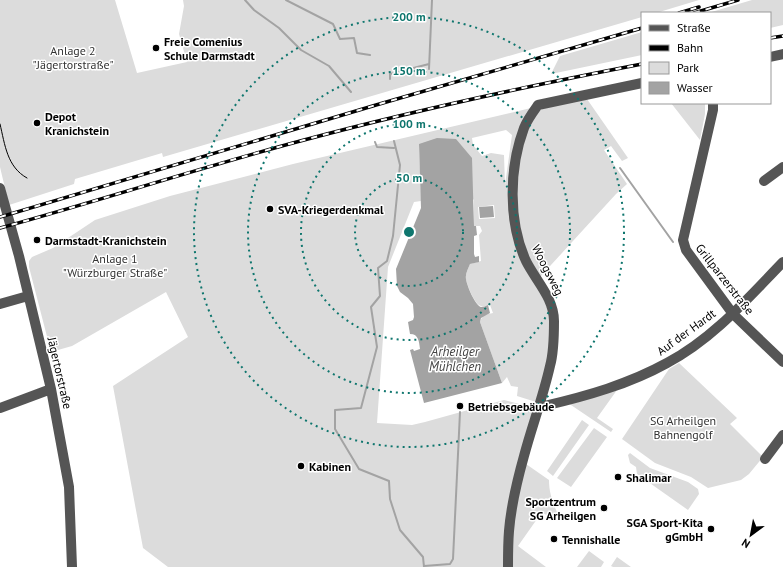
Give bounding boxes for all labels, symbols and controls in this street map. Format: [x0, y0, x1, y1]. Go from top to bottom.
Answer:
text: 200 m [392, 9, 426, 24]
legend [641, 12, 771, 104]
text: Straße [677, 20, 711, 35]
place label: Freie Comenius Schule Darmstadt [164, 34, 255, 63]
text: Bahn [677, 40, 703, 55]
park label: Anlage 2 "Jägertorstraße" [32, 43, 114, 72]
marker: Freie Comenius Schule Darmstadt [151, 43, 161, 53]
text: Park [677, 60, 699, 75]
text: 150 m [392, 63, 426, 78]
text: Wasser [677, 80, 713, 95]
place label: Depot Kranichstein [45, 109, 109, 138]
text: 100 m [392, 116, 426, 131]
marker: Depot Kranichstein [32, 118, 42, 128]
text: 50 m [396, 170, 422, 185]
place label: SVA-Kriegerdenkmal [278, 202, 384, 217]
marker: SVA-Kriegerdenkmal [265, 204, 275, 214]
centre of rings [402, 225, 416, 239]
place label: Darmstadt-Kranichstein [45, 233, 167, 248]
marker: Darmstadt-Kranichstein [32, 235, 42, 245]
street label: Grillparzerstraße [693, 241, 757, 317]
street label: Woogsweg [529, 242, 567, 298]
park label: Anlage 1 "Würzburger Straße" [63, 251, 167, 280]
street label: Auf der Hardt [654, 306, 718, 358]
street label: Jägertorstraße [44, 335, 76, 410]
water label: Arheilger Mühlchen [429, 343, 481, 375]
place label: Betriebsgebäude [468, 399, 554, 414]
marker: Betriebsgebäude [455, 401, 465, 411]
park label: SG Arheilgen Bahnengolf [650, 413, 716, 442]
place label: Kabinen [309, 459, 351, 474]
marker: Kabinen [296, 461, 306, 471]
place label: Shalimar [626, 470, 672, 485]
marker: Shalimar [613, 472, 623, 482]
place label: Sportzentrum SG Arheilgen [525, 494, 596, 523]
marker: Sportzentrum SG Arheilgen [599, 503, 609, 513]
place label: SGA Sport-Kita gGmbH [627, 515, 703, 544]
north arrow [731, 515, 771, 555]
marker: SGA Sport-Kita gGmbH [706, 524, 716, 534]
place label: Tennishalle [562, 532, 620, 547]
marker: Tennishalle [549, 534, 559, 544]
text: N [739, 536, 752, 551]

